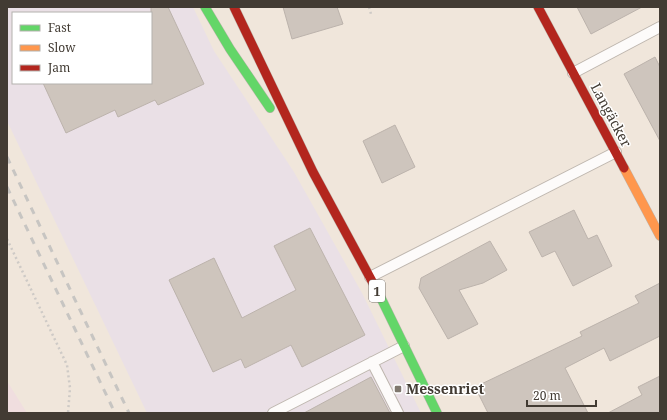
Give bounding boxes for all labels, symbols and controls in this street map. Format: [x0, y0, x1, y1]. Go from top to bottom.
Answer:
legend [12, 12, 152, 84]
text: Fast [48, 19, 71, 36]
text: Slow [48, 39, 76, 56]
text: Jam [47, 59, 70, 76]
street label: Langäcker [587, 79, 636, 150]
road number: 1 [369, 280, 385, 302]
place label: Messenriet [406, 379, 484, 398]
scale bar [527, 382, 596, 408]
marker: Messenriet [393, 384, 403, 394]
text: 20 m [533, 387, 561, 404]

